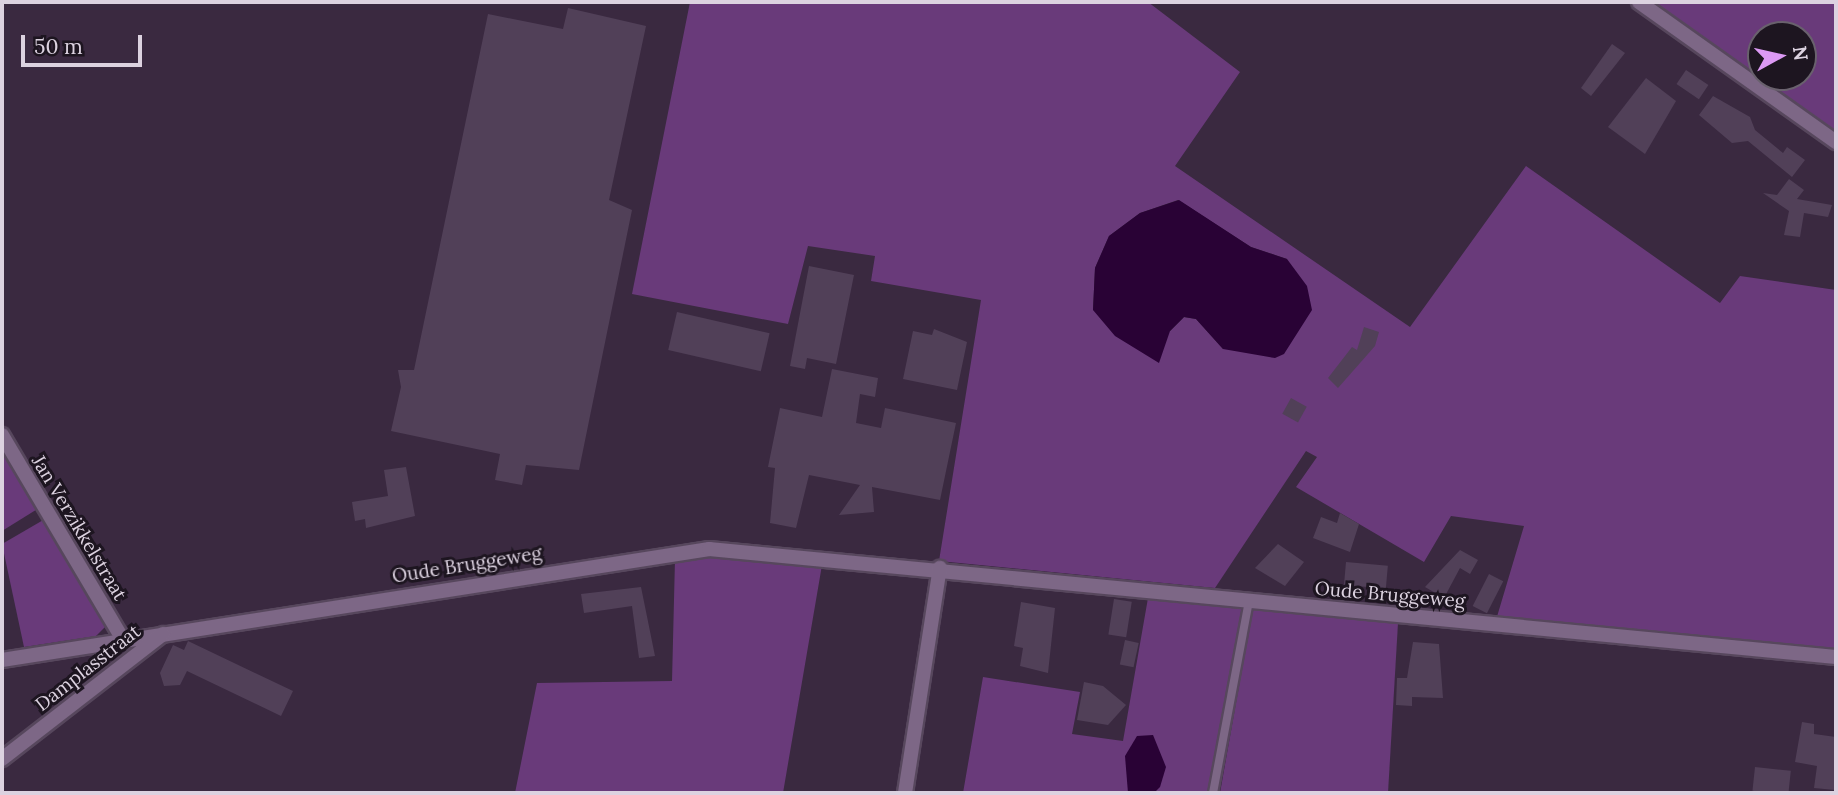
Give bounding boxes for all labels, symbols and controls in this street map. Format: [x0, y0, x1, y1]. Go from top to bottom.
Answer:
scale bar [24, 21, 145, 65]
north arrow [1747, 21, 1817, 91]
text: 50 m [34, 33, 83, 60]
text: N [1788, 44, 1814, 62]
street label: Jan Verzikkelstraat [27, 451, 131, 605]
street label: Oude Bruggeweg [391, 542, 543, 588]
street label: Oude Bruggeweg [1314, 577, 1466, 613]
street label: Damplasstraat [31, 620, 145, 716]

